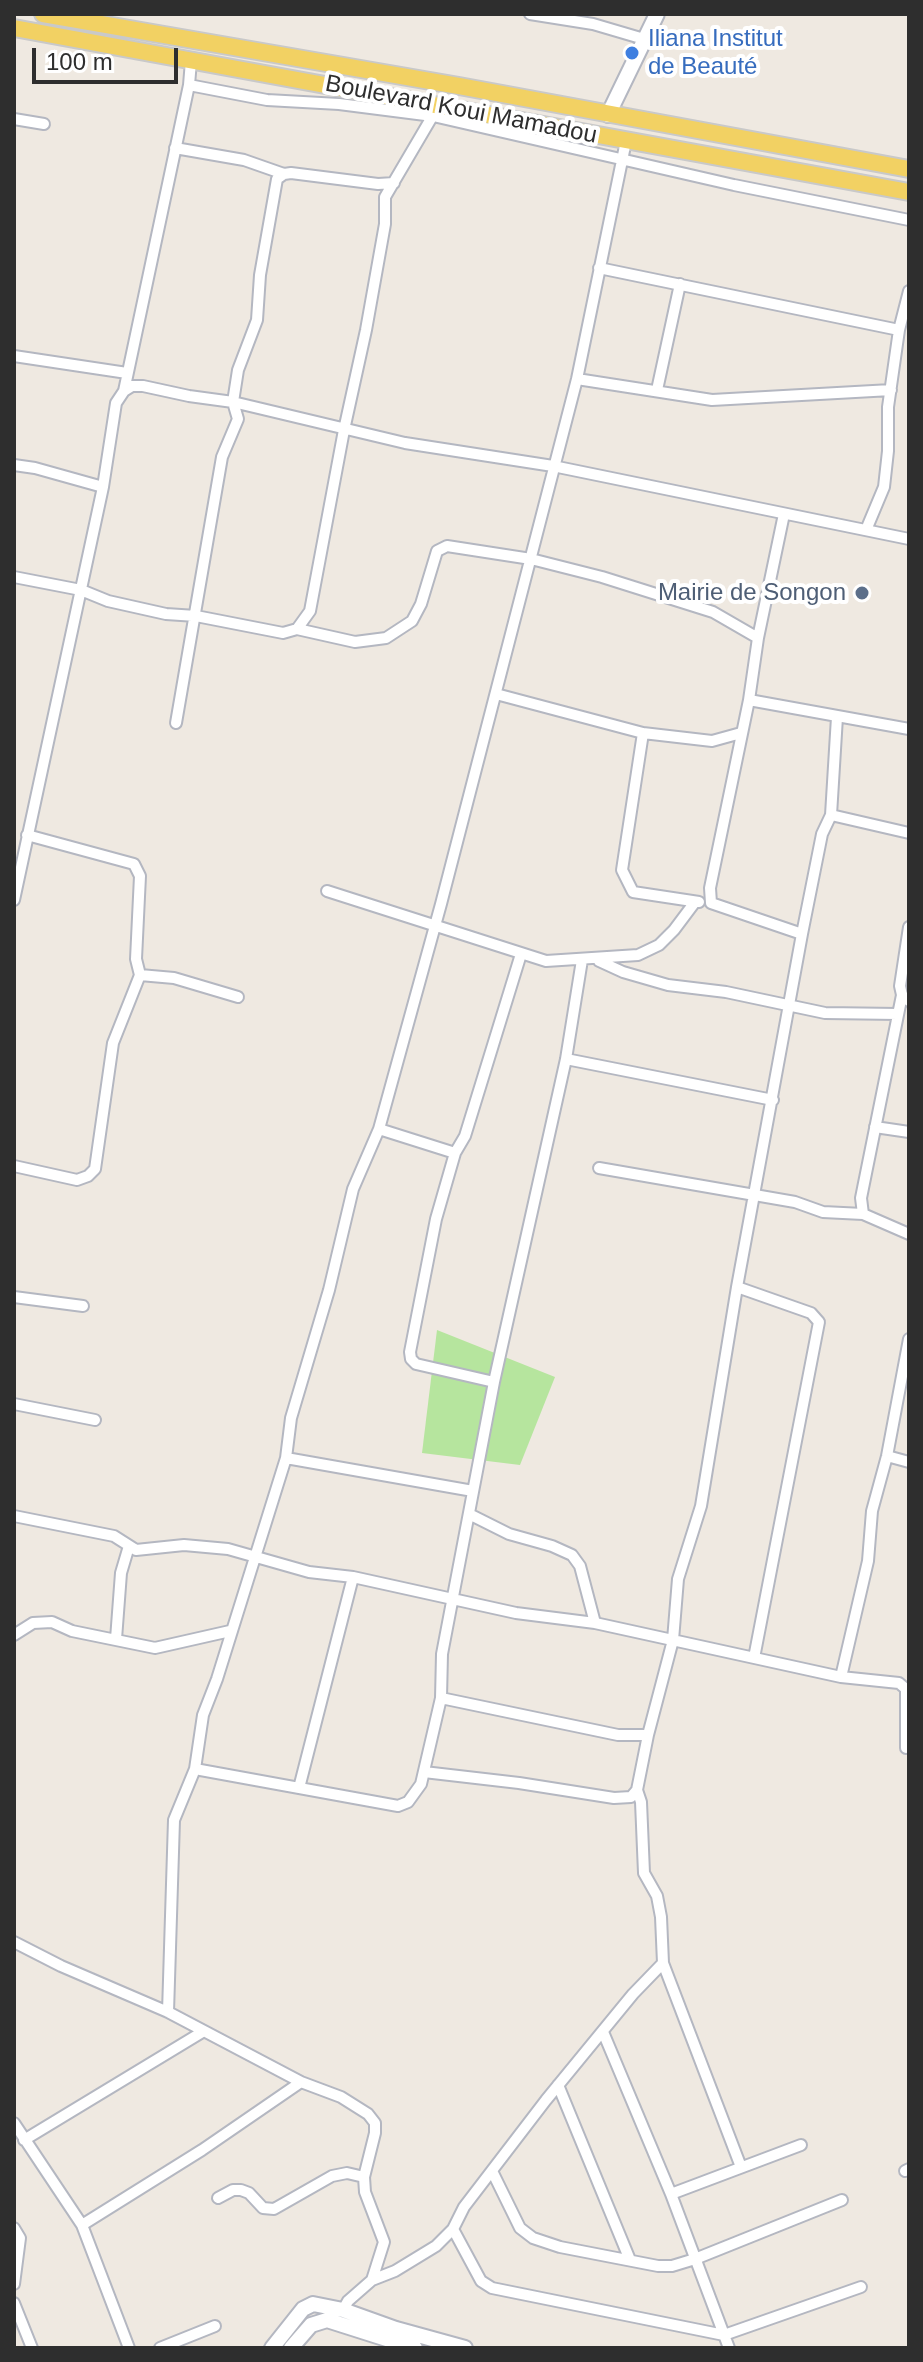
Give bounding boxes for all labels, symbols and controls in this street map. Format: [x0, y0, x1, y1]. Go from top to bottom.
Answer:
place label: Iliana Institut de Beauté [648, 25, 783, 81]
scale bar [36, 32, 182, 82]
marker: Iliana Institut de Beauté [623, 44, 641, 62]
text: 100 m [46, 48, 113, 75]
street label: Boulevard Koui Mamadou [323, 70, 599, 150]
place label: Mairie de Songon [658, 579, 846, 607]
marker: Mairie de Songon [853, 584, 871, 602]

